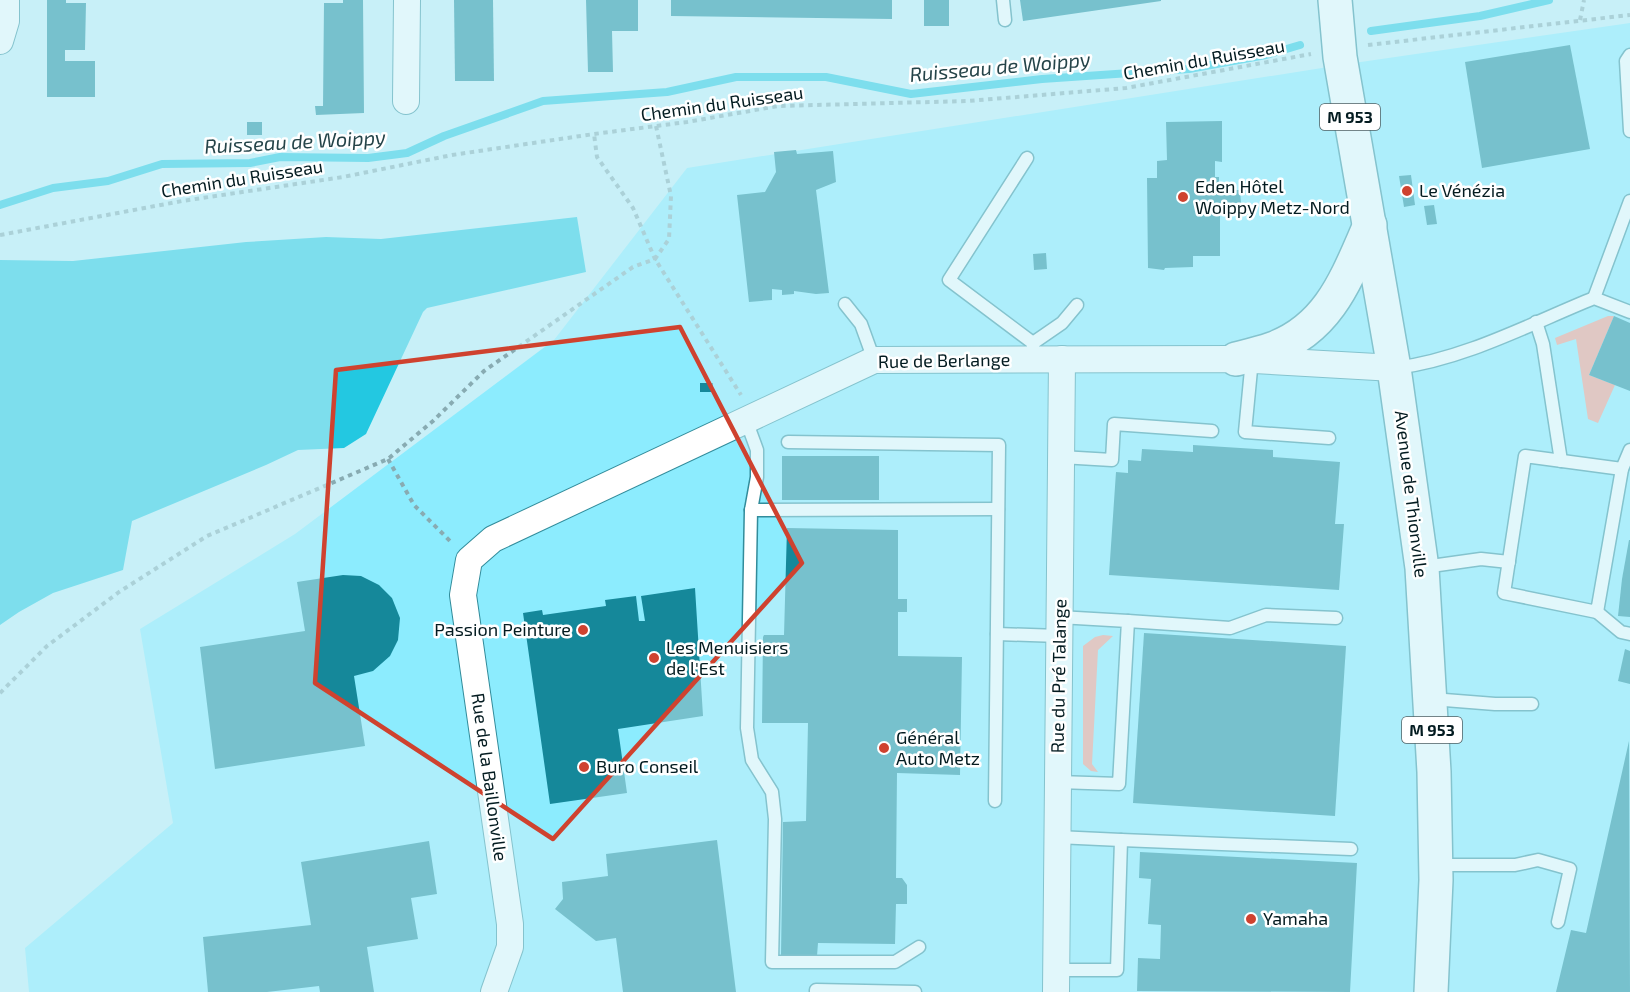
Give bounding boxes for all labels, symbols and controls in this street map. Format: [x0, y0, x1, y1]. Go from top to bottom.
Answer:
street label: Chemin du Ruisseau [1121, 34, 1286, 84]
water label: Ruisseau de Woippy [908, 46, 1092, 87]
street label: Chemin du Ruisseau [639, 81, 804, 125]
road number: M 953 [1320, 104, 1380, 130]
water label: Ruisseau de Woippy [204, 124, 387, 159]
street label: Chemin du Ruisseau [159, 154, 324, 202]
place label: Eden Hôtel Woippy Metz-Nord [1195, 175, 1350, 218]
place label: Le Vénézia [1419, 179, 1505, 201]
marker: Le Vénézia [1400, 184, 1414, 198]
marker: Eden Hôtel Woippy Metz-Nord [1176, 190, 1190, 204]
street label: Rue de Berlange [878, 348, 1010, 372]
street label: Avenue de Thionville [1391, 409, 1433, 579]
street label: Rue du Pré Talange [1046, 599, 1070, 753]
place label: Passion Peinture [434, 618, 571, 640]
marker: Passion Peinture [576, 623, 590, 637]
place label: Les Menuisiers de l'Est [666, 636, 788, 679]
marker: Les Menuisiers de l'Est [647, 651, 661, 665]
street label: Rue de la Baillonville [467, 691, 513, 862]
road number: M 953 [1402, 717, 1462, 743]
place label: Général Auto Metz [896, 726, 980, 769]
marker: Général Auto Metz [877, 741, 891, 755]
place label: Buro Conseil [596, 755, 699, 777]
marker: Buro Conseil [577, 760, 591, 774]
place label: Yamaha [1263, 907, 1328, 929]
marker: Yamaha [1244, 912, 1258, 926]

